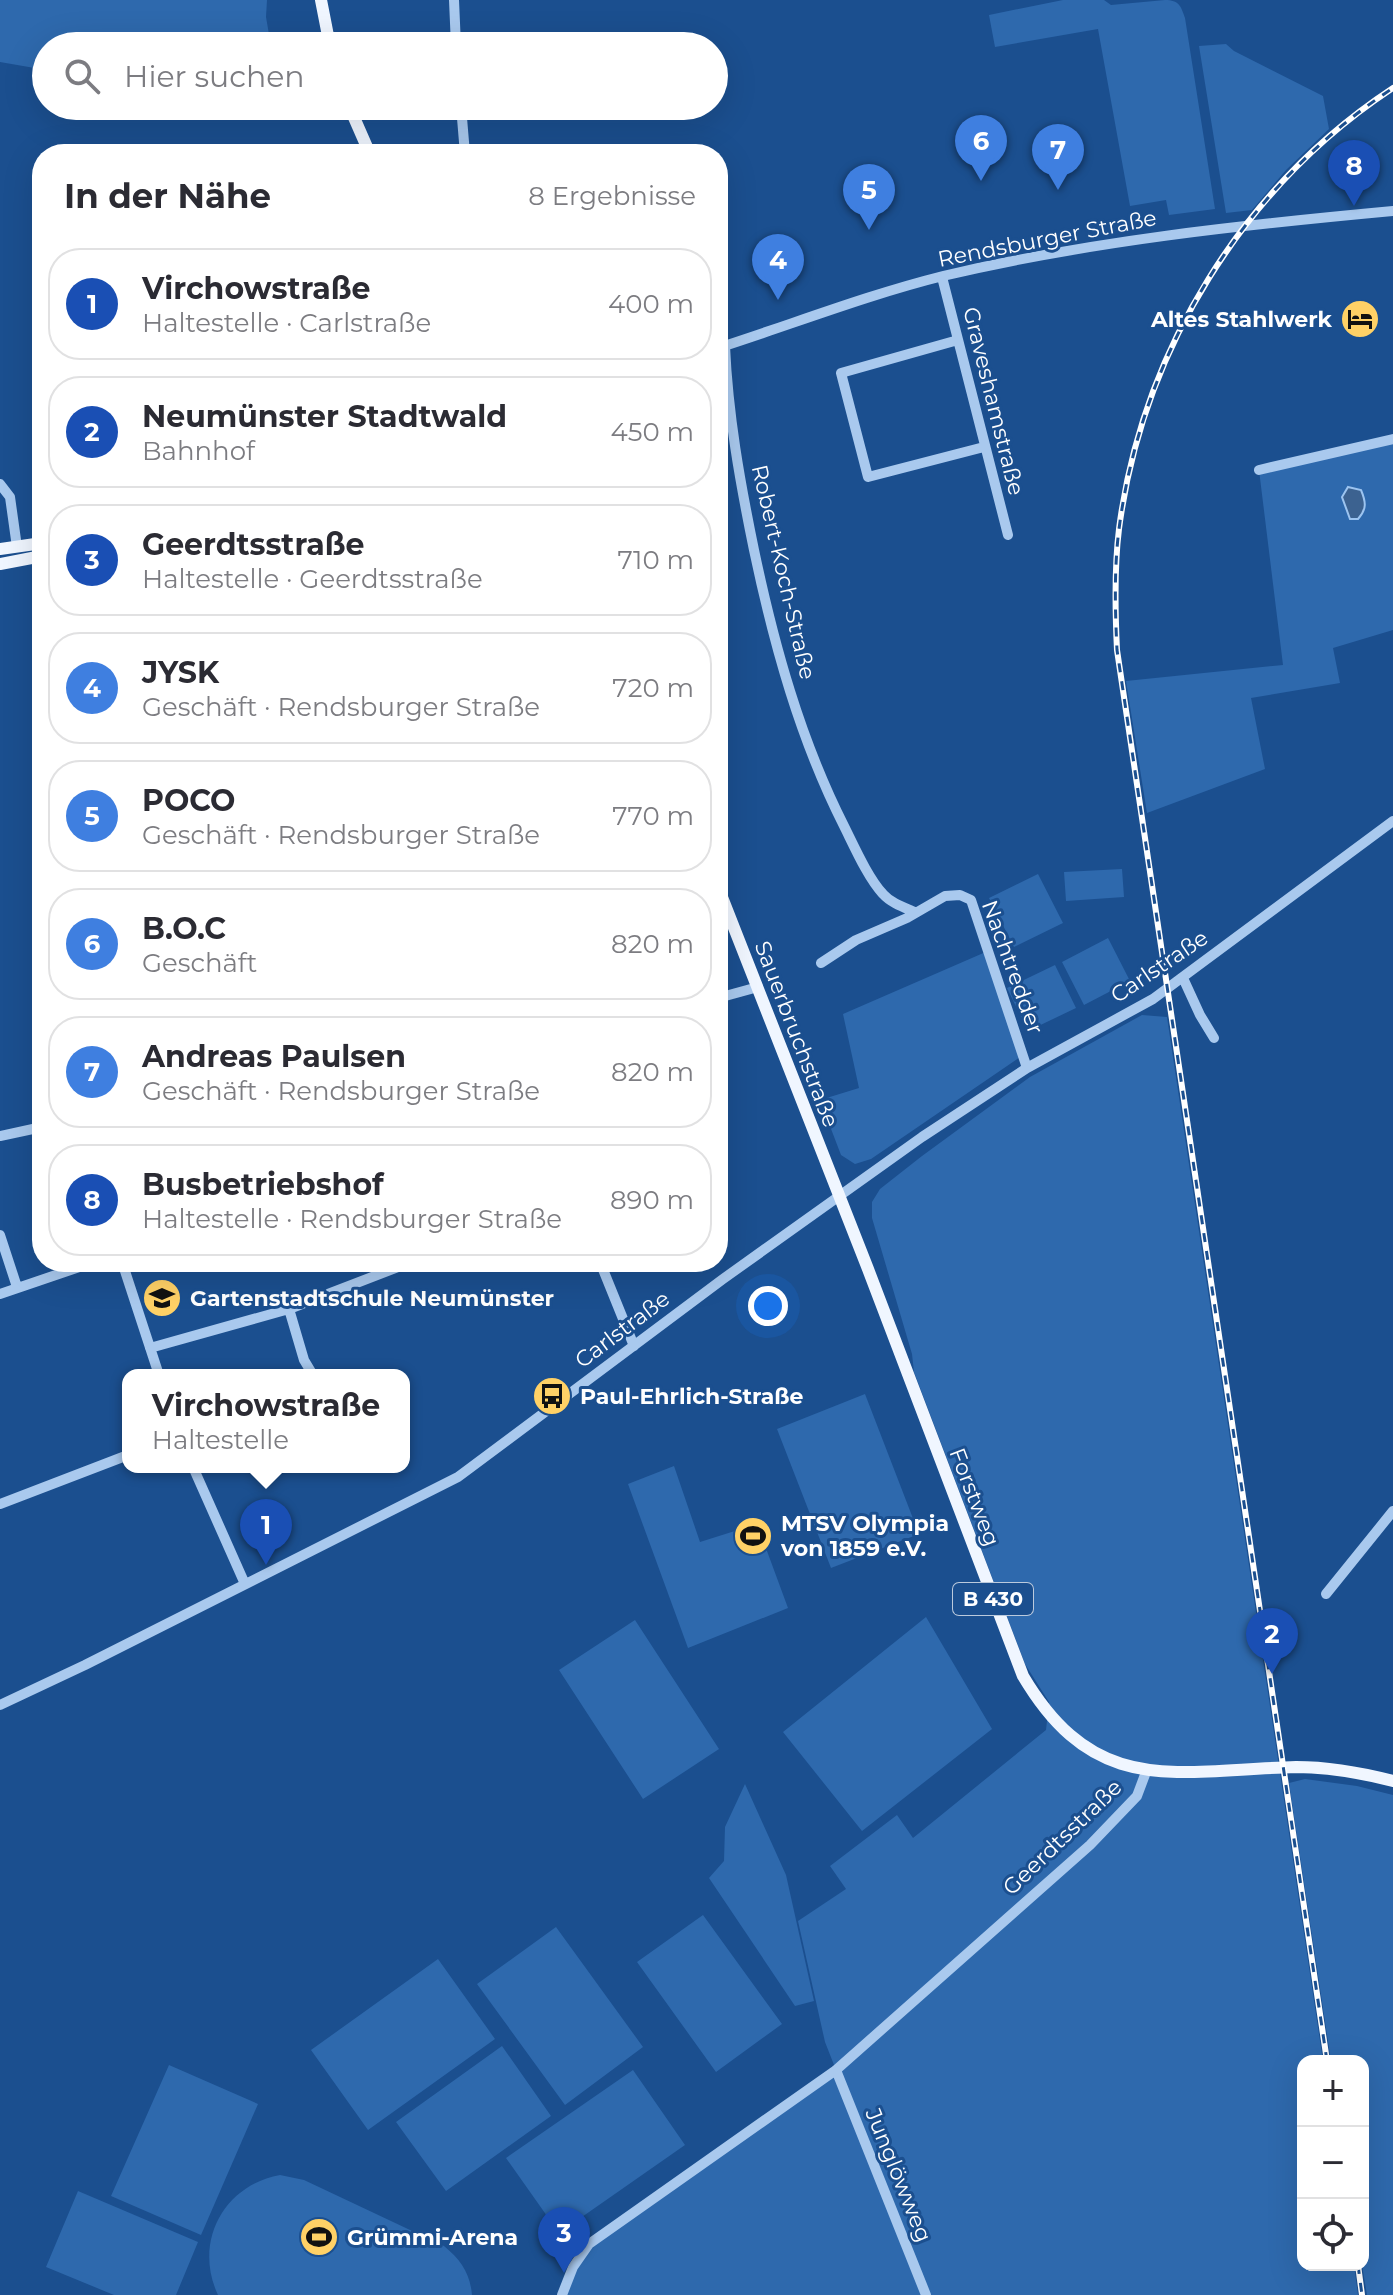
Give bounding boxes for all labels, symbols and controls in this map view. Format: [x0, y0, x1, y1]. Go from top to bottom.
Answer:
search box [32, 32, 728, 120]
icon: search [60, 54, 104, 98]
text: Hier suchen [124, 58, 305, 95]
pin: 6 [955, 115, 1007, 181]
pin: 7 [1032, 124, 1084, 190]
pin: 8 [1328, 140, 1380, 206]
pin: 5 [843, 164, 895, 230]
text: In der Nähe [64, 175, 271, 217]
text: 8 Ergebnisse [528, 180, 696, 212]
street label: Rendsburger Straße [935, 204, 1159, 273]
pin: 4 [752, 234, 804, 300]
text: Virchowstraße [142, 270, 370, 307]
text: 1 [87, 288, 97, 320]
text: 400 m [608, 288, 694, 320]
hotel icon: Altes Stahlwerk [1339, 298, 1381, 340]
street label: Graveshamstraße [957, 304, 1030, 498]
place label: Altes Stahlwerk [1150, 306, 1333, 333]
text: Haltestelle · Carlstraße [142, 307, 431, 339]
text: Neumünster Stadtwald [142, 398, 507, 435]
text: 2 [84, 416, 100, 448]
text: 450 m [611, 416, 694, 448]
text: Bahnhof [142, 435, 255, 467]
street label: Robert-Koch-Straße [746, 462, 821, 682]
text: Geerdtsstraße [142, 526, 364, 563]
text: 3 [84, 544, 100, 576]
text: 710 m [617, 544, 694, 576]
text: Haltestelle · Geerdtsstraße [142, 563, 483, 595]
text: JYSK [142, 654, 219, 691]
text: 4 [83, 672, 101, 704]
text: 720 m [612, 672, 694, 704]
text: Geschäft · Rendsburger Straße [142, 691, 540, 723]
text: POCO [142, 782, 235, 819]
text: 5 [84, 800, 100, 832]
text: 770 m [612, 800, 694, 832]
text: Geschäft · Rendsburger Straße [142, 819, 540, 851]
street label: Nachtredder [976, 896, 1049, 1038]
text: B.O.C [142, 910, 226, 947]
street label: Carlstraße [1105, 924, 1213, 1009]
text: 6 [84, 928, 100, 960]
text: 820 m [611, 928, 694, 960]
street label: Sauerbruchstraße [749, 937, 845, 1131]
text: Geschäft [142, 947, 257, 979]
text: Andreas Paulsen [142, 1038, 406, 1075]
text: 7 [84, 1056, 100, 1088]
text: 820 m [611, 1056, 694, 1088]
text: Geschäft · Rendsburger Straße [142, 1075, 540, 1107]
text: Busbetriebshof [142, 1166, 384, 1203]
text: 8 [83, 1184, 101, 1216]
text: 890 m [610, 1184, 694, 1216]
text: Haltestelle · Rendsburger Straße [142, 1203, 562, 1235]
school or university icon: Gartenstadtschule Neumünster [141, 1277, 183, 1319]
place label: Gartenstadtschule Neumünster [190, 1285, 554, 1312]
street label: Carlstraße [570, 1285, 675, 1374]
your location [748, 1286, 788, 1326]
popup [122, 1369, 410, 1473]
bus stop icon: Paul-Ehrlich-Straße [531, 1375, 573, 1417]
place label: Paul-Ehrlich-Straße [580, 1383, 804, 1410]
text: Virchowstraße [152, 1387, 380, 1424]
text: Haltestelle [152, 1424, 289, 1456]
street label: Forstweg [943, 1444, 1006, 1550]
pin: 1 [240, 1499, 292, 1565]
place label: MTSV Olympia von 1859 e.V. [780, 1510, 949, 1562]
sports icon: MTSV Olympia von 1859 e.V. [732, 1515, 774, 1557]
road number: B 430 [953, 1583, 1033, 1615]
pin: 2 [1246, 1608, 1298, 1674]
street label: Geerdtsstraße [997, 1774, 1128, 1901]
map controls [1297, 2055, 1369, 2271]
button: + [1297, 2055, 1369, 2127]
street label: Junglöwweg [859, 2103, 938, 2246]
button: − [1297, 2127, 1369, 2199]
button: locate [1297, 2199, 1369, 2271]
pin: 3 [538, 2207, 590, 2273]
sports icon: Grümmi-Arena [298, 2216, 340, 2258]
place label: Grümmi-Arena [347, 2224, 518, 2251]

